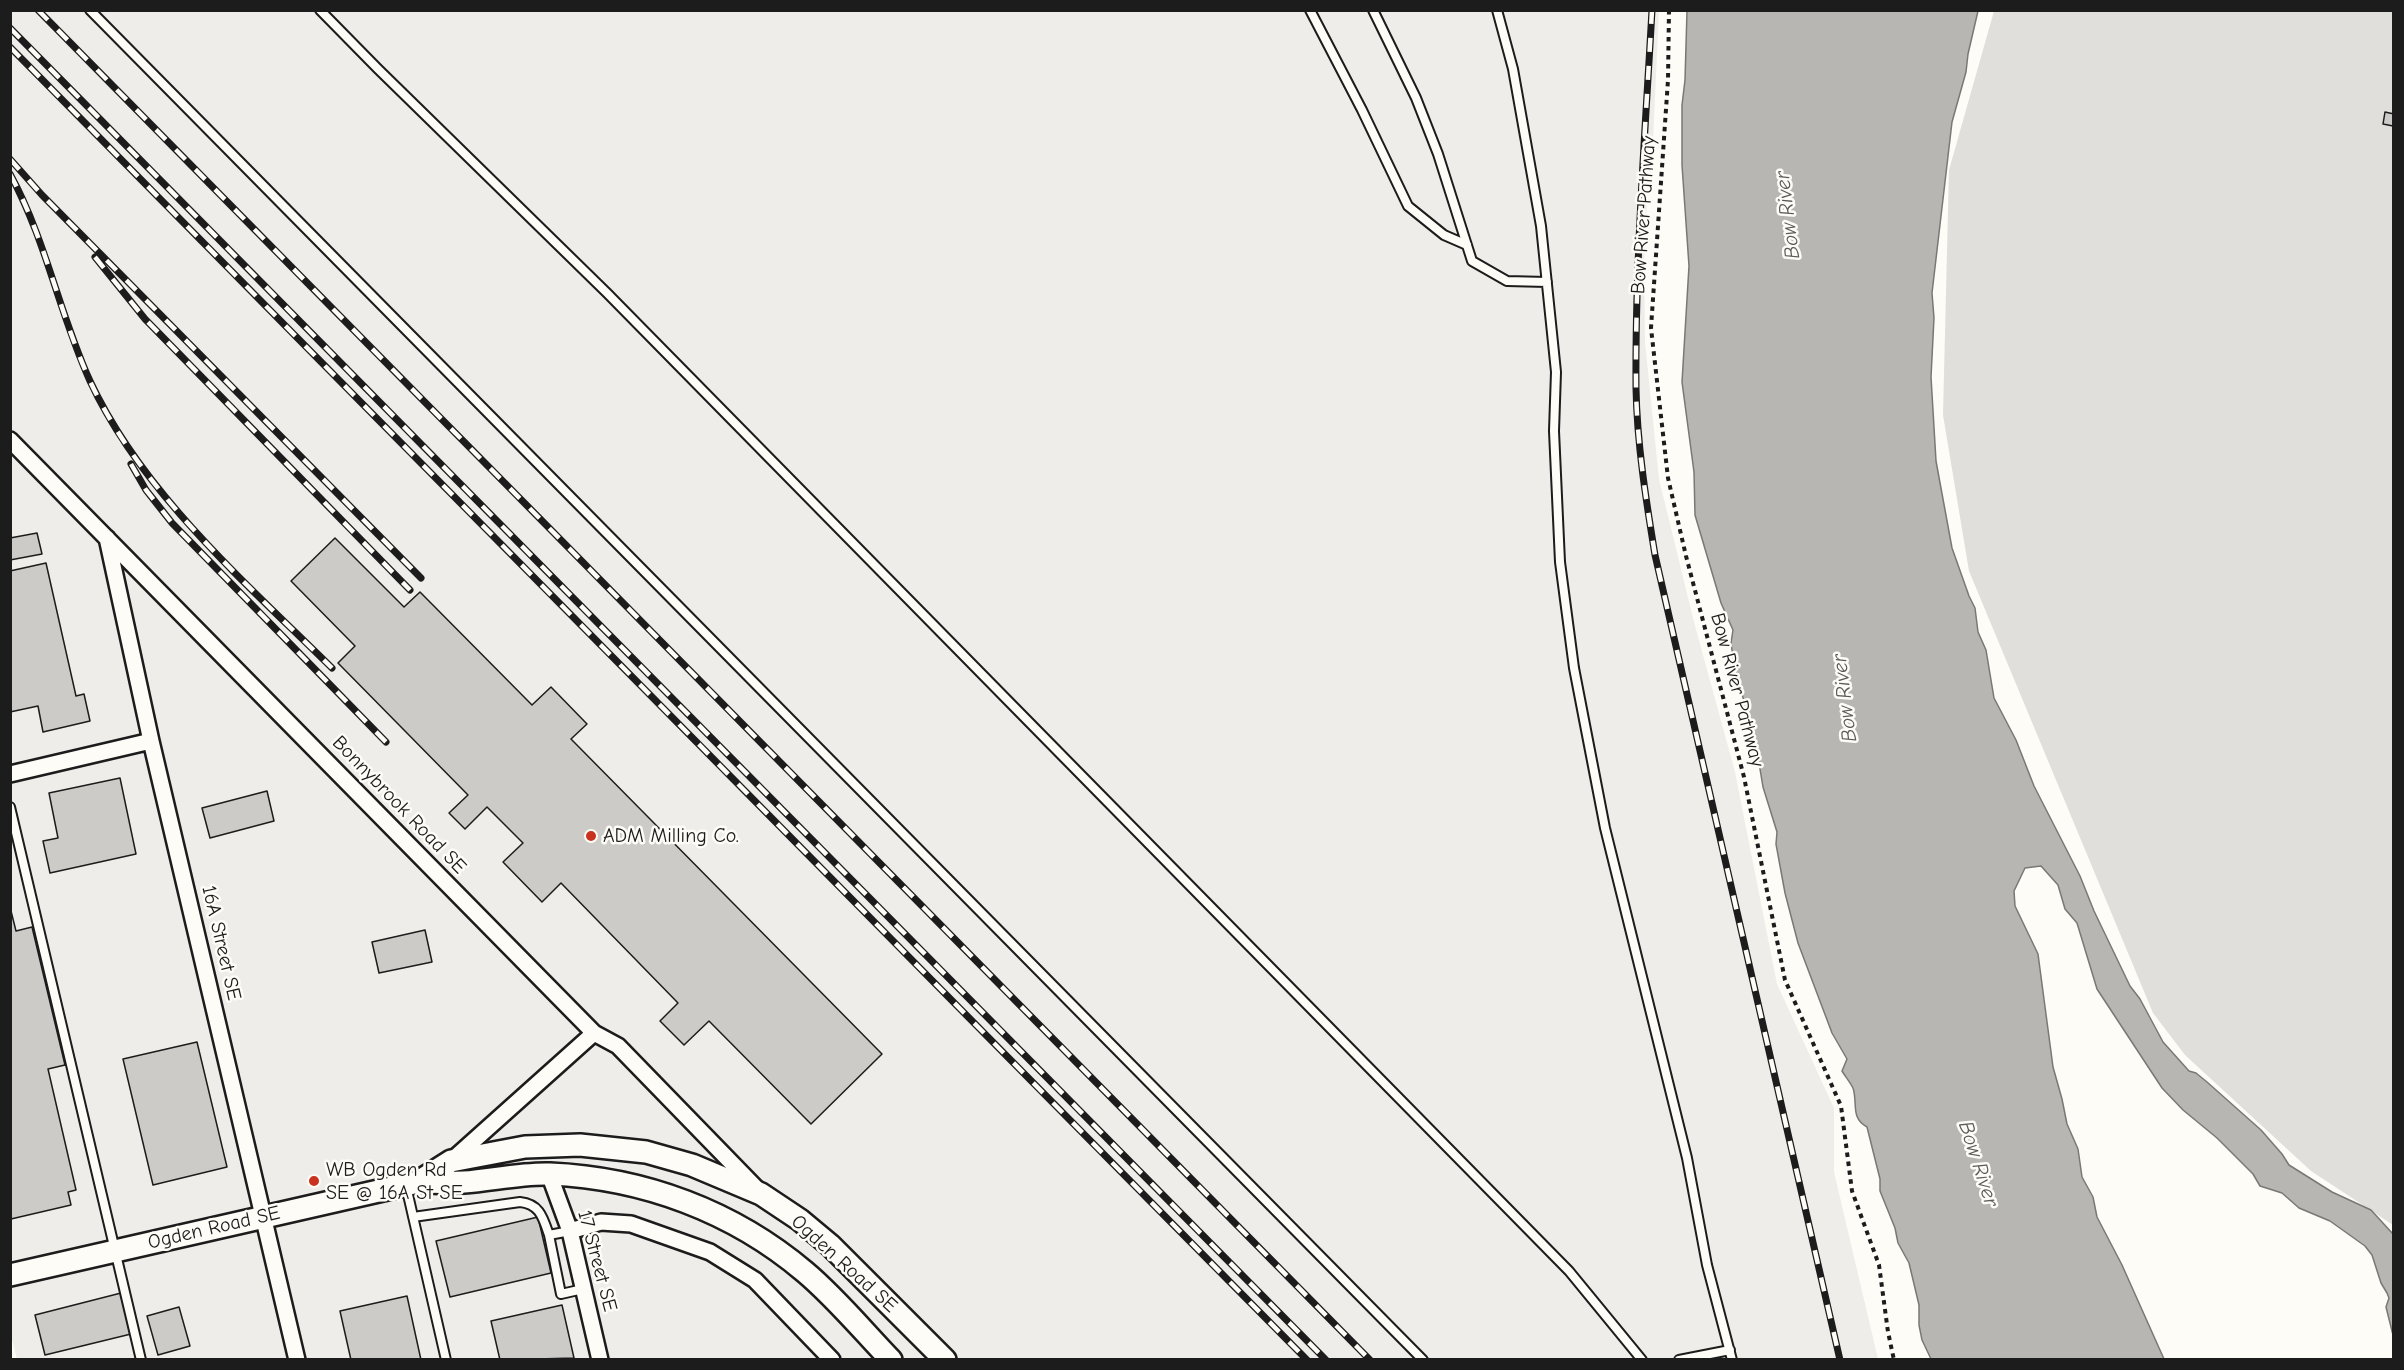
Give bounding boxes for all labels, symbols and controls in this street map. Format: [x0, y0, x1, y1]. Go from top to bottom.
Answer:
street label: Bow River Pathway [1627, 135, 1661, 295]
water label: Bow River [1770, 170, 1806, 260]
street label: Bow River Pathway [1705, 610, 1769, 770]
water label: Bow River [1827, 653, 1863, 743]
street label: Bonnybrook Road SE [327, 731, 471, 879]
place label: ADM Milling Co. [603, 824, 739, 848]
marker: ADM Milling Co. [584, 829, 598, 843]
street label: 16A Street SE [196, 883, 246, 1003]
water label: Bow River [1952, 1118, 2004, 1210]
place label: WB Ogden Rd SE @ 16A St SE [326, 1158, 463, 1205]
marker: WB Ogden Rd SE @ 16A St SE [307, 1174, 321, 1188]
street label: Ogden Road SE [146, 1201, 282, 1255]
street label: 17 Street SE [572, 1208, 622, 1314]
street label: Ogden Road SE [786, 1210, 902, 1318]

